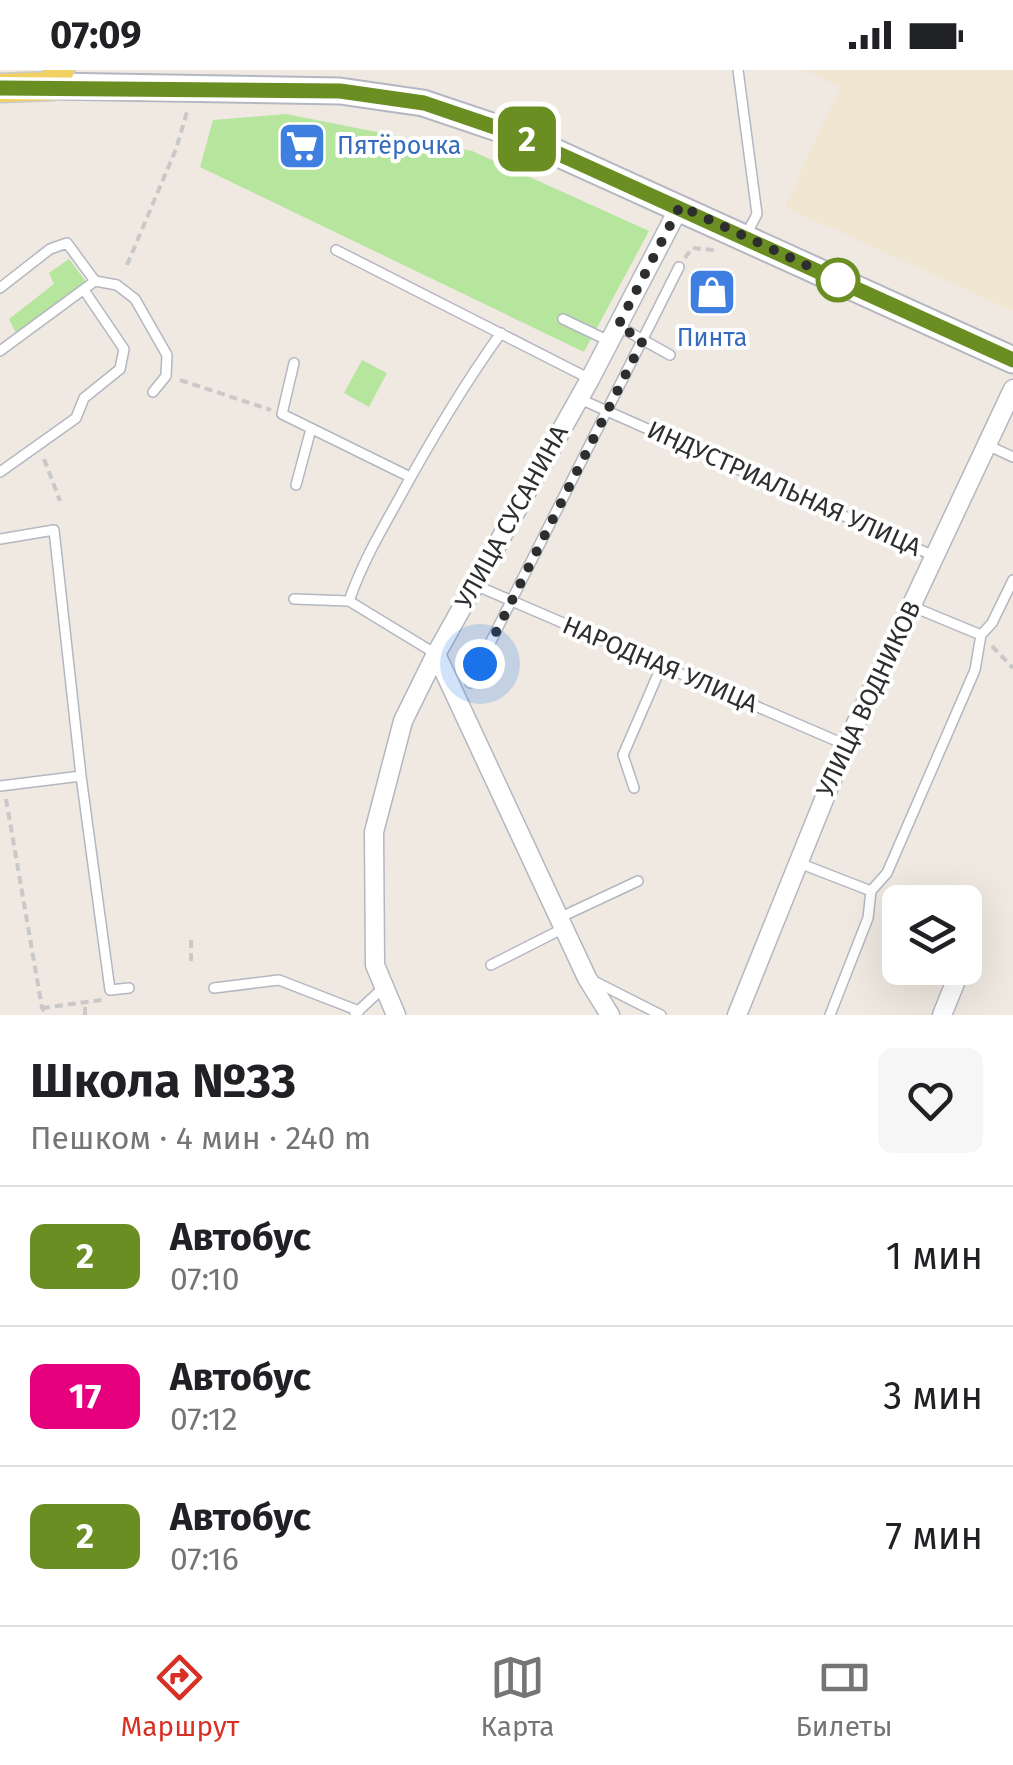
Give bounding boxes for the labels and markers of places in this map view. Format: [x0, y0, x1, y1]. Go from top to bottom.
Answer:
supermarket icon: Пятёрочка [276, 120, 328, 172]
place label: Пятёрочка [337, 131, 461, 161]
unlabelled marker [817, 259, 859, 301]
shop icon: Пинта [686, 266, 738, 318]
place label: Пинта [677, 323, 747, 353]

